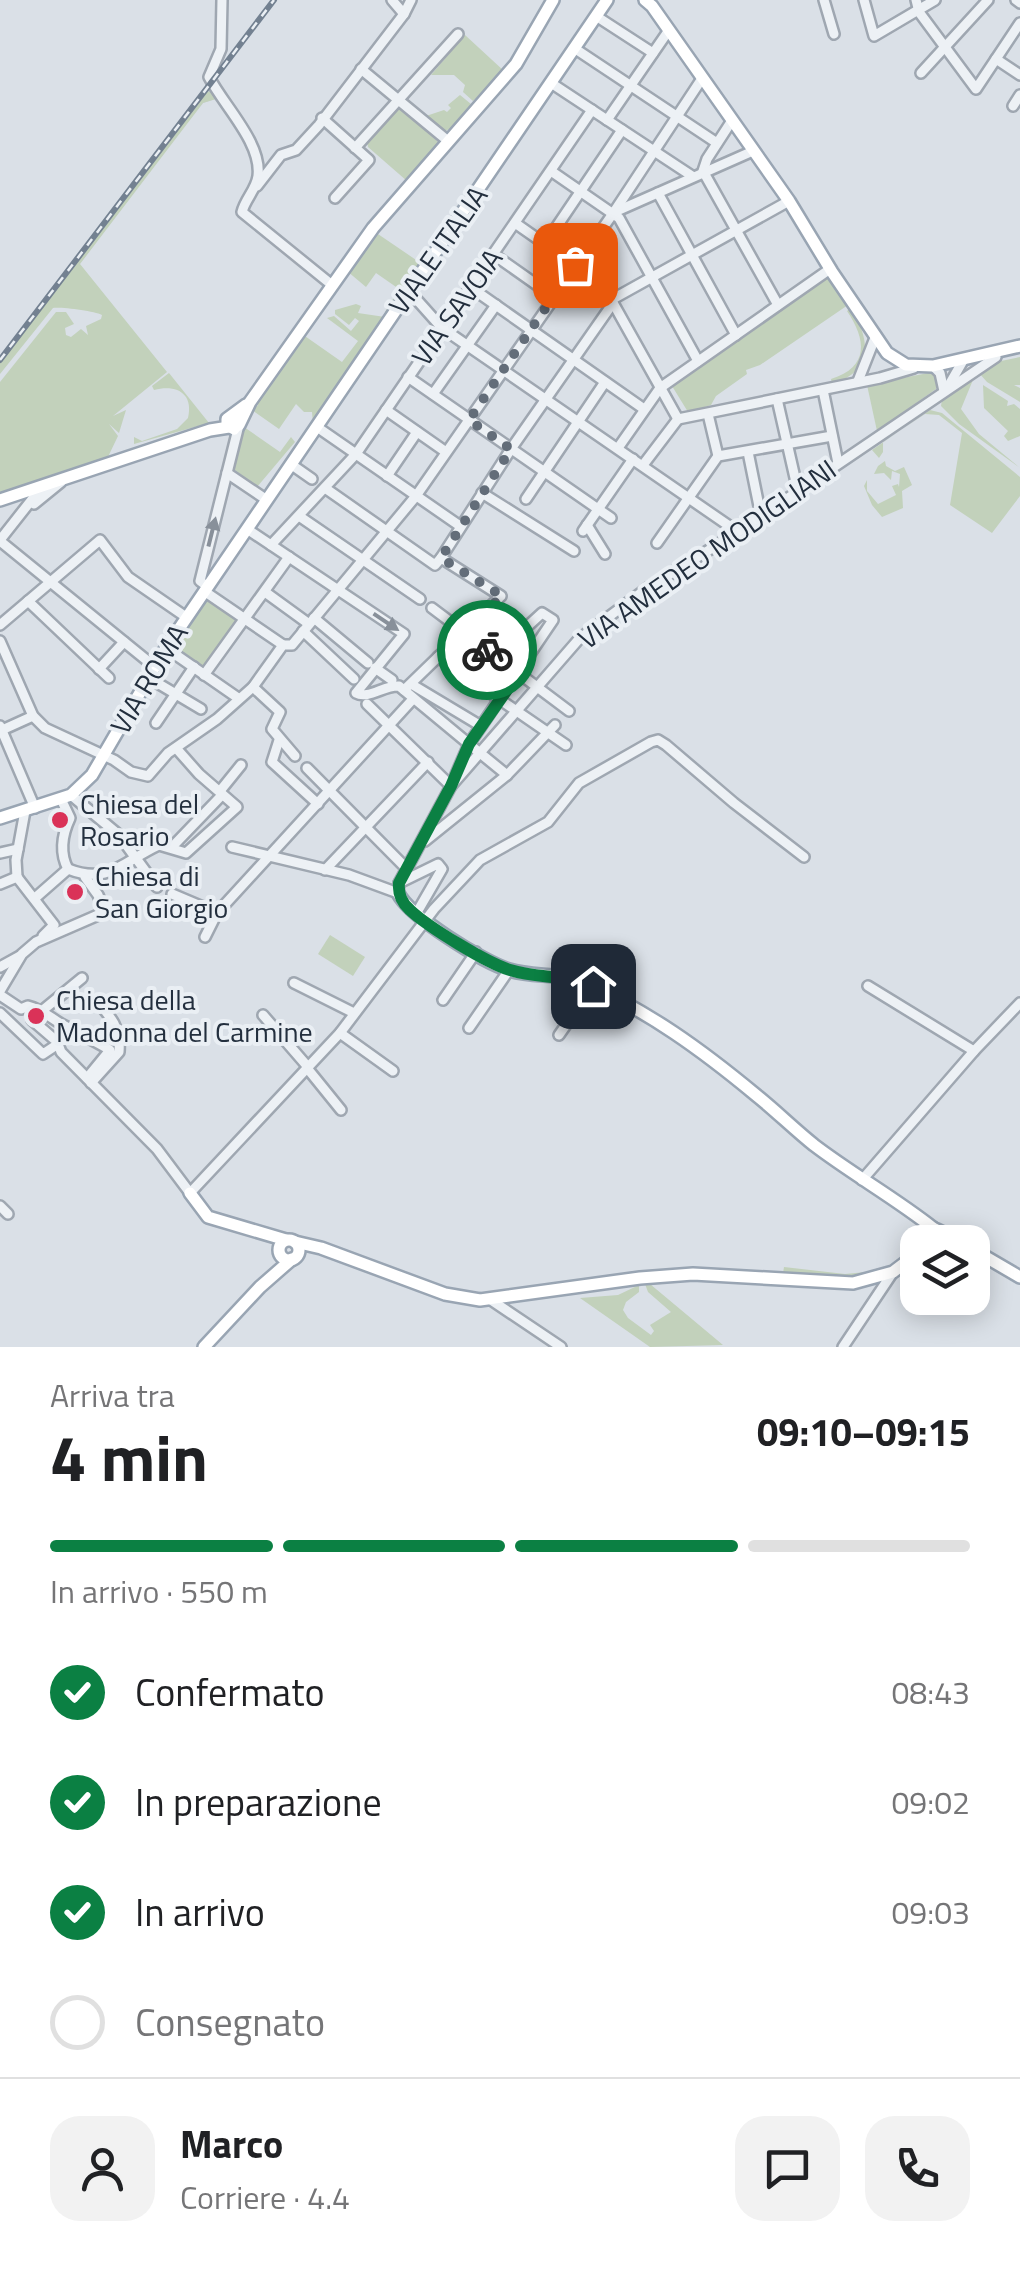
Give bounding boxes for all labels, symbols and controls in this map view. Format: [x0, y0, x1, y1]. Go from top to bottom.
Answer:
street label: VIALE ITALIA [377, 176, 498, 323]
pin [533, 223, 618, 308]
icon: bag [548, 238, 603, 293]
street label: VIA SAVOIA [400, 239, 513, 374]
street label: VIA AMEDEO MODIGLIANI [569, 448, 845, 659]
one-way arrow [205, 516, 221, 547]
courier [437, 600, 537, 700]
one-way arrow [373, 612, 400, 631]
street label: VIA ROMA [99, 615, 199, 742]
icon: bike [460, 623, 515, 678]
place label: Chiesa del Rosario [80, 782, 199, 857]
marker: Chiesa del Rosario [49, 809, 71, 831]
place label: Chiesa di San Giorgio [95, 854, 228, 929]
marker: Chiesa di San Giorgio [64, 881, 86, 903]
pin [551, 944, 636, 1029]
icon: home [566, 959, 621, 1014]
place label: Chiesa della Madonna del Carmine [56, 978, 313, 1053]
marker: Chiesa della Madonna del Carmine [25, 1005, 47, 1027]
map controls [900, 1225, 990, 1315]
button: layers [900, 1225, 990, 1315]
text: Arriva tra [50, 1371, 175, 1419]
text: 09:10–09:15 [757, 1403, 970, 1461]
text: 4 min [50, 1407, 208, 1506]
text: In arrivo · 550 m [50, 1567, 268, 1615]
text: Confermato [135, 1663, 325, 1721]
icon: check [50, 1665, 105, 1720]
text: 08:43 [891, 1668, 970, 1716]
text: In preparazione [135, 1773, 382, 1831]
icon: check [50, 1775, 105, 1830]
text: 09:02 [891, 1778, 970, 1826]
text: In arrivo [135, 1883, 265, 1941]
icon: check [50, 1885, 105, 1940]
text: 09:03 [891, 1888, 970, 1936]
text: Consegnato [135, 1993, 325, 2051]
text: Marco [180, 2115, 283, 2173]
button: person [50, 2116, 155, 2221]
button: chat [735, 2116, 840, 2221]
button: phone [865, 2116, 970, 2221]
text: Corriere · 4.4 [180, 2173, 350, 2221]

